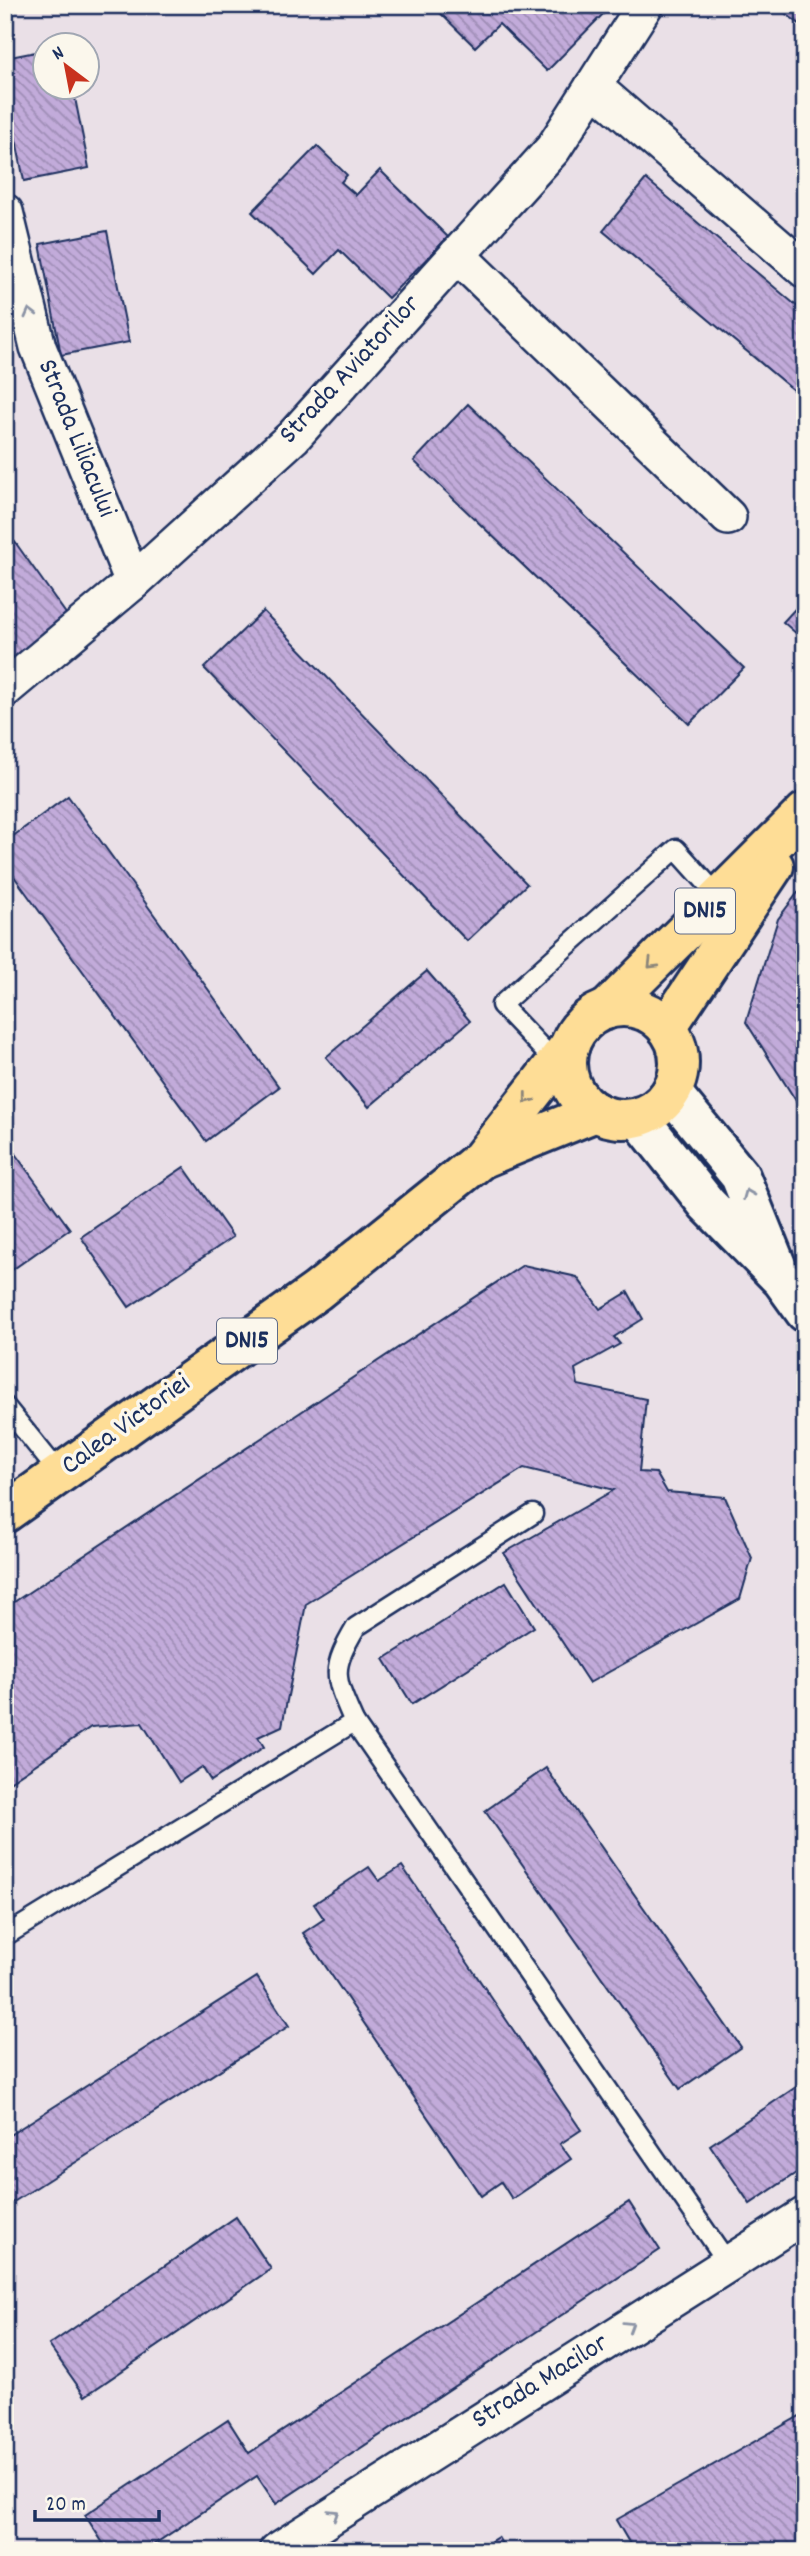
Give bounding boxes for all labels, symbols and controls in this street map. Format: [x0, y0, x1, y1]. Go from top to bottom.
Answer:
north arrow [32, 32, 102, 102]
text: N [48, 41, 70, 68]
street label: Strada Aviatorilor [271, 287, 431, 455]
one-way arrow [24, 307, 38, 319]
street label: Strada Liliacului [25, 354, 125, 524]
road number: DN15 [675, 888, 735, 934]
one-way arrow [648, 955, 661, 968]
one-way arrow [524, 1091, 537, 1103]
one-way arrow [742, 1189, 756, 1201]
road number: DN15 [217, 1318, 277, 1364]
street label: Calea Victoriei [54, 1365, 200, 1487]
one-way arrow [622, 2322, 635, 2335]
street label: Strada Macilor [465, 2325, 618, 2441]
scale bar [35, 2479, 159, 2523]
text: 20 m [46, 2491, 86, 2521]
one-way arrow [326, 2510, 339, 2523]

